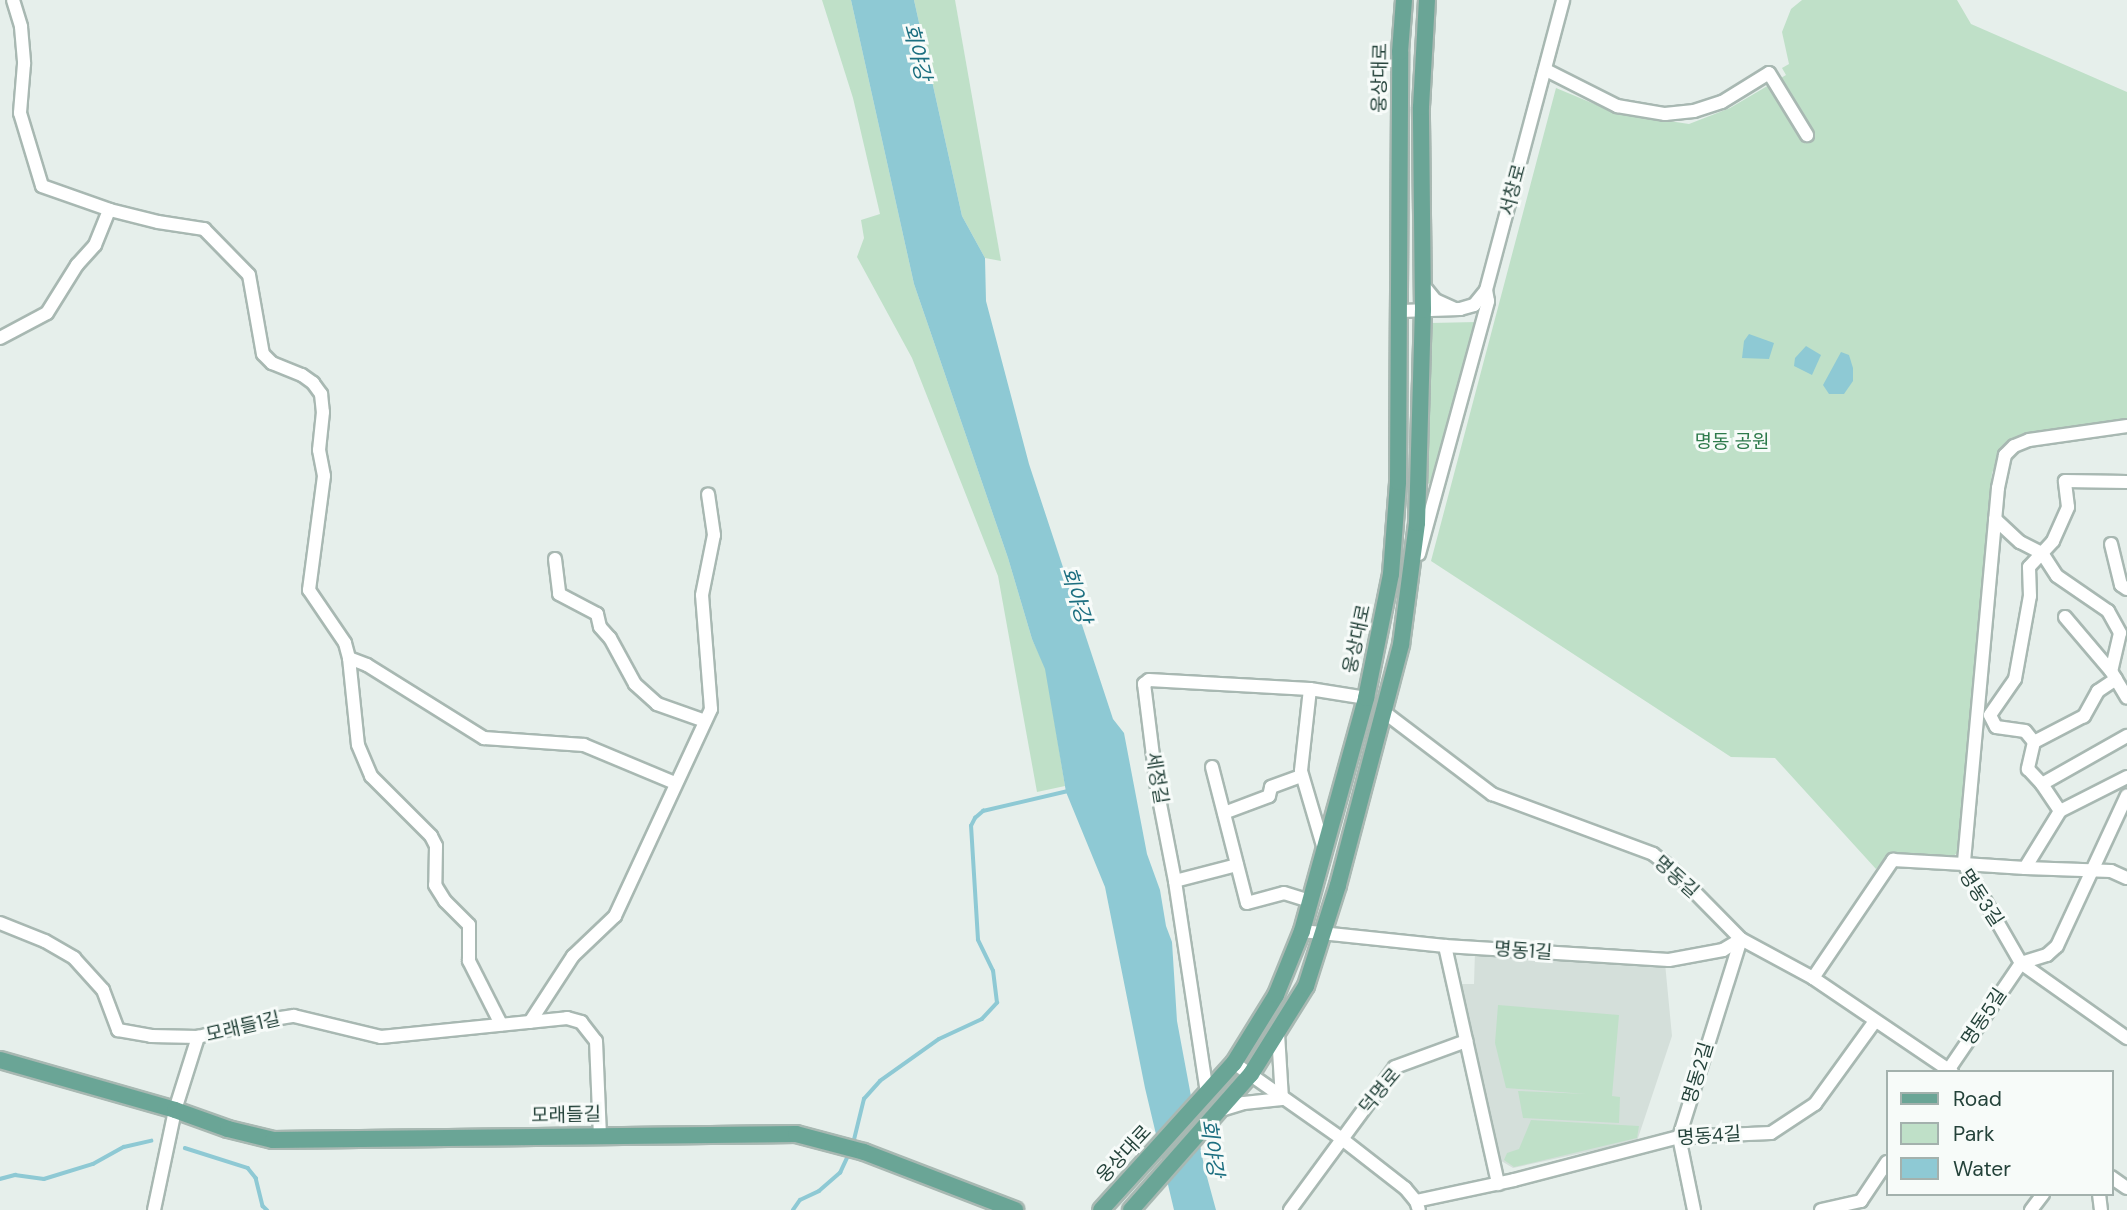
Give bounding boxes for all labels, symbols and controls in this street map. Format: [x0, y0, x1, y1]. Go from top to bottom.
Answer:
water label: 회야강 [898, 21, 936, 83]
street label: 웅상대로 [1368, 43, 1392, 113]
street label: 서창로 [1495, 162, 1531, 218]
park label: 명동 공원 [1695, 431, 1769, 453]
water label: 회야강 [1055, 564, 1097, 626]
street label: 웅상대로 [1339, 602, 1375, 676]
street label: 세정길 [1142, 750, 1172, 806]
street label: 명동길 [1649, 851, 1703, 903]
street label: 명동3길 [1954, 865, 2008, 931]
street label: 명동1길 [1493, 938, 1553, 964]
street label: 명동5길 [1957, 984, 2011, 1050]
street label: 모래들1길 [203, 1007, 283, 1047]
street label: 명동2길 [1678, 1039, 1718, 1107]
street label: 덕명로 [1354, 1064, 1406, 1118]
legend [1885, 1070, 2113, 1196]
text: Road [1953, 1085, 2002, 1113]
street label: 모래들길 [531, 1103, 601, 1127]
water label: 회야강 [1195, 1118, 1229, 1178]
text: Park [1953, 1120, 1994, 1148]
street label: 웅상대로 [1092, 1121, 1156, 1187]
street label: 명동4길 [1676, 1122, 1742, 1150]
text: Water [1953, 1155, 2011, 1183]

